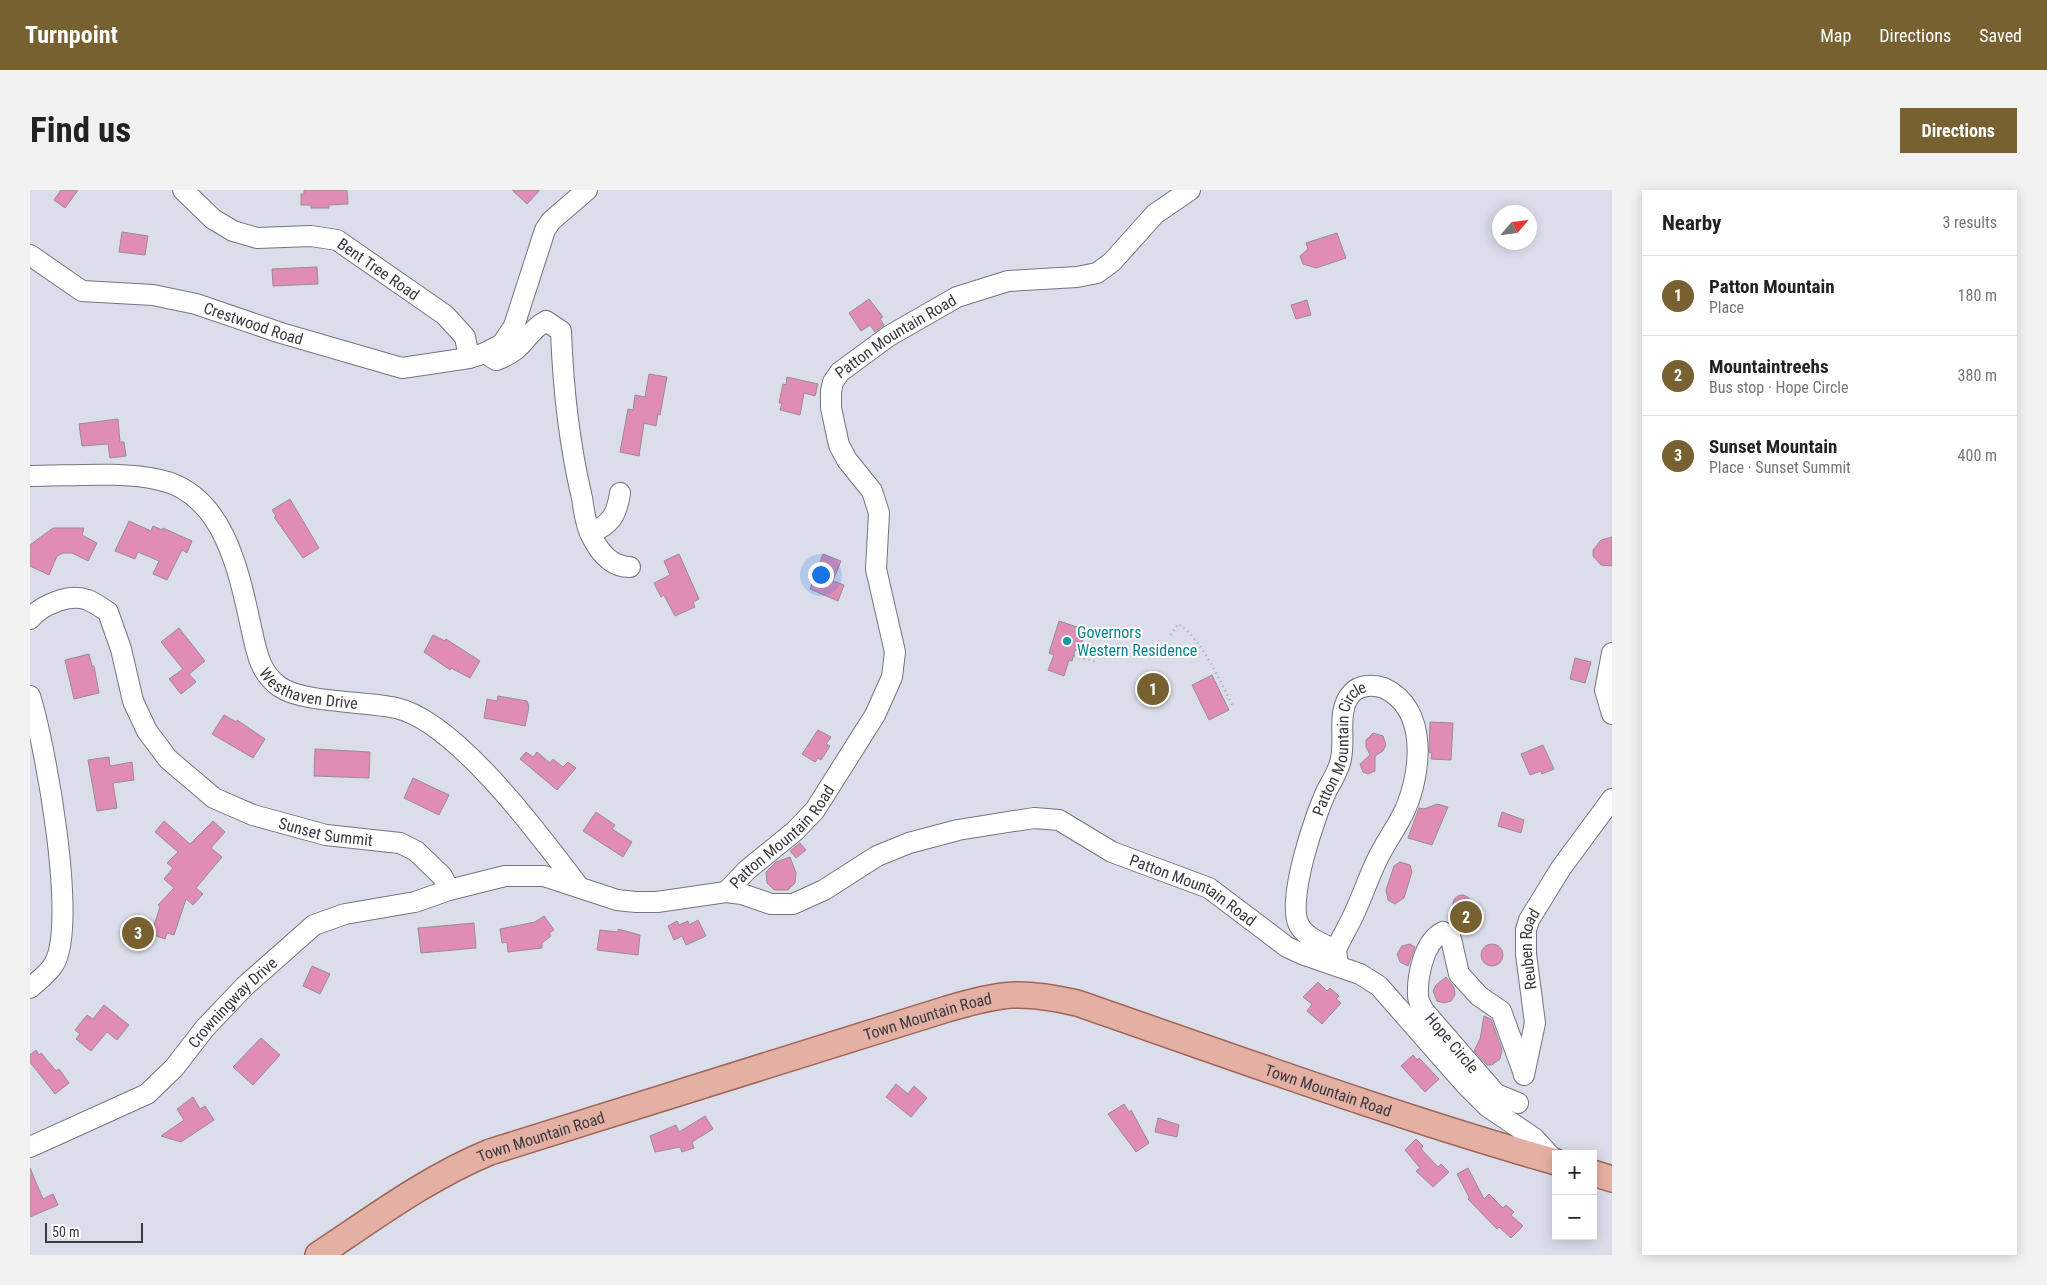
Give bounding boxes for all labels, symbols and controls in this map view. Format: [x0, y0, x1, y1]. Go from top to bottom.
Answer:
text: Turnpoint [25, 21, 118, 49]
text: Map [1820, 25, 1851, 46]
text: Directions [1879, 25, 1951, 46]
text: Saved [1979, 25, 2022, 46]
button: Directions [1900, 108, 2017, 153]
text: Find us [30, 110, 131, 151]
north arrow [1492, 205, 1537, 250]
text: Nearby [1662, 211, 1721, 235]
text: 3 results [1942, 213, 1997, 232]
street label: Bent Tree Road [334, 234, 423, 304]
text: Patton Mountain [1709, 275, 1835, 298]
text: 1 [1674, 286, 1682, 305]
text: 180 m [1958, 286, 1997, 305]
street label: Patton Mountain Road [831, 290, 959, 382]
street label: Crestwood Road [201, 298, 305, 348]
text: Place [1709, 298, 1744, 317]
text: Mountaintreehs [1709, 355, 1829, 378]
text: 2 [1674, 366, 1682, 385]
text: 380 m [1958, 366, 1997, 385]
text: Bus stop · Hope Circle [1709, 378, 1849, 397]
text: Sunset Mountain [1709, 435, 1837, 458]
text: 3 [1674, 446, 1682, 465]
text: 400 m [1958, 446, 1997, 465]
text: Place · Sunset Summit [1709, 458, 1851, 477]
your location [808, 562, 834, 588]
place label: Governors Western Residence [1077, 623, 1197, 660]
marker: Governors Western Residence [1061, 635, 1073, 647]
street label: Westhaven Drive [256, 664, 359, 712]
pin: 1 [1137, 670, 1169, 708]
street label: Patton Mountain Circle [1308, 677, 1368, 818]
street label: Patton Mountain Road [725, 781, 838, 892]
street label: Sunset Summit [277, 813, 374, 850]
street label: Patton Mountain Road [1127, 850, 1260, 930]
pin: 2 [1450, 898, 1482, 936]
street label: Reuben Road [1516, 905, 1543, 991]
pin: 3 [122, 914, 154, 952]
street label: Crowningway Drive [184, 953, 281, 1051]
street label: Town Mountain Road [861, 988, 993, 1044]
street label: Hope Circle [1421, 1009, 1483, 1077]
street label: Town Mountain Road [1262, 1060, 1394, 1120]
street label: Town Mountain Road [474, 1107, 607, 1166]
map controls [1552, 1150, 1597, 1240]
button: + [1552, 1150, 1597, 1195]
button: − [1552, 1195, 1597, 1240]
scale bar [45, 1220, 142, 1243]
text: 50 m [52, 1224, 80, 1240]

